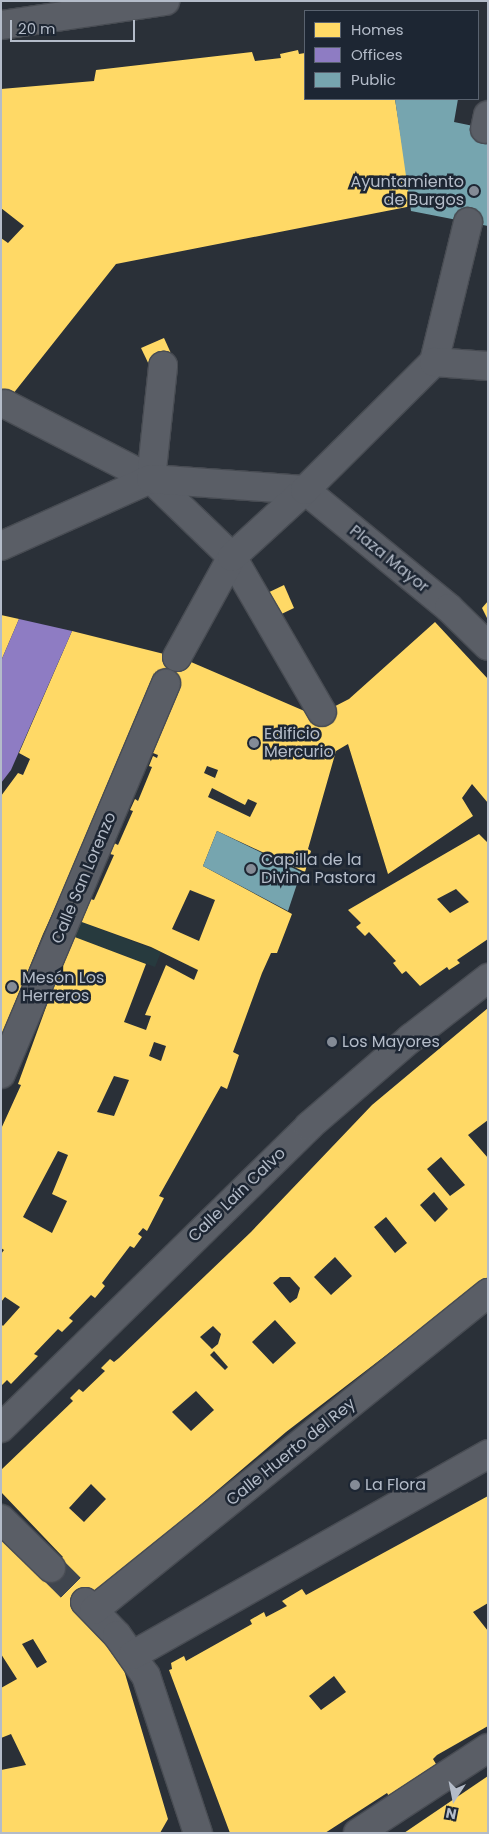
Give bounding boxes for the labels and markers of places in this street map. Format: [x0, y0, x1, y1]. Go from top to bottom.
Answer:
place label: Ayuntamiento de Burgos [350, 172, 464, 210]
marker: Ayuntamiento de Burgos [468, 185, 480, 197]
place label: Edificio Mercurio [264, 724, 334, 762]
marker: Edificio Mercurio [248, 737, 260, 749]
place label: Capilla de la Divina Pastora [261, 850, 376, 888]
marker: Capilla de la Divina Pastora [245, 863, 257, 875]
place label: Mesón Los Herreros [22, 968, 104, 1006]
marker: Mesón Los Herreros [6, 981, 18, 993]
place label: Los Mayores [342, 1032, 440, 1052]
marker: Los Mayores [326, 1036, 338, 1048]
place label: La Flora [365, 1475, 426, 1495]
marker: La Flora [349, 1479, 361, 1491]

